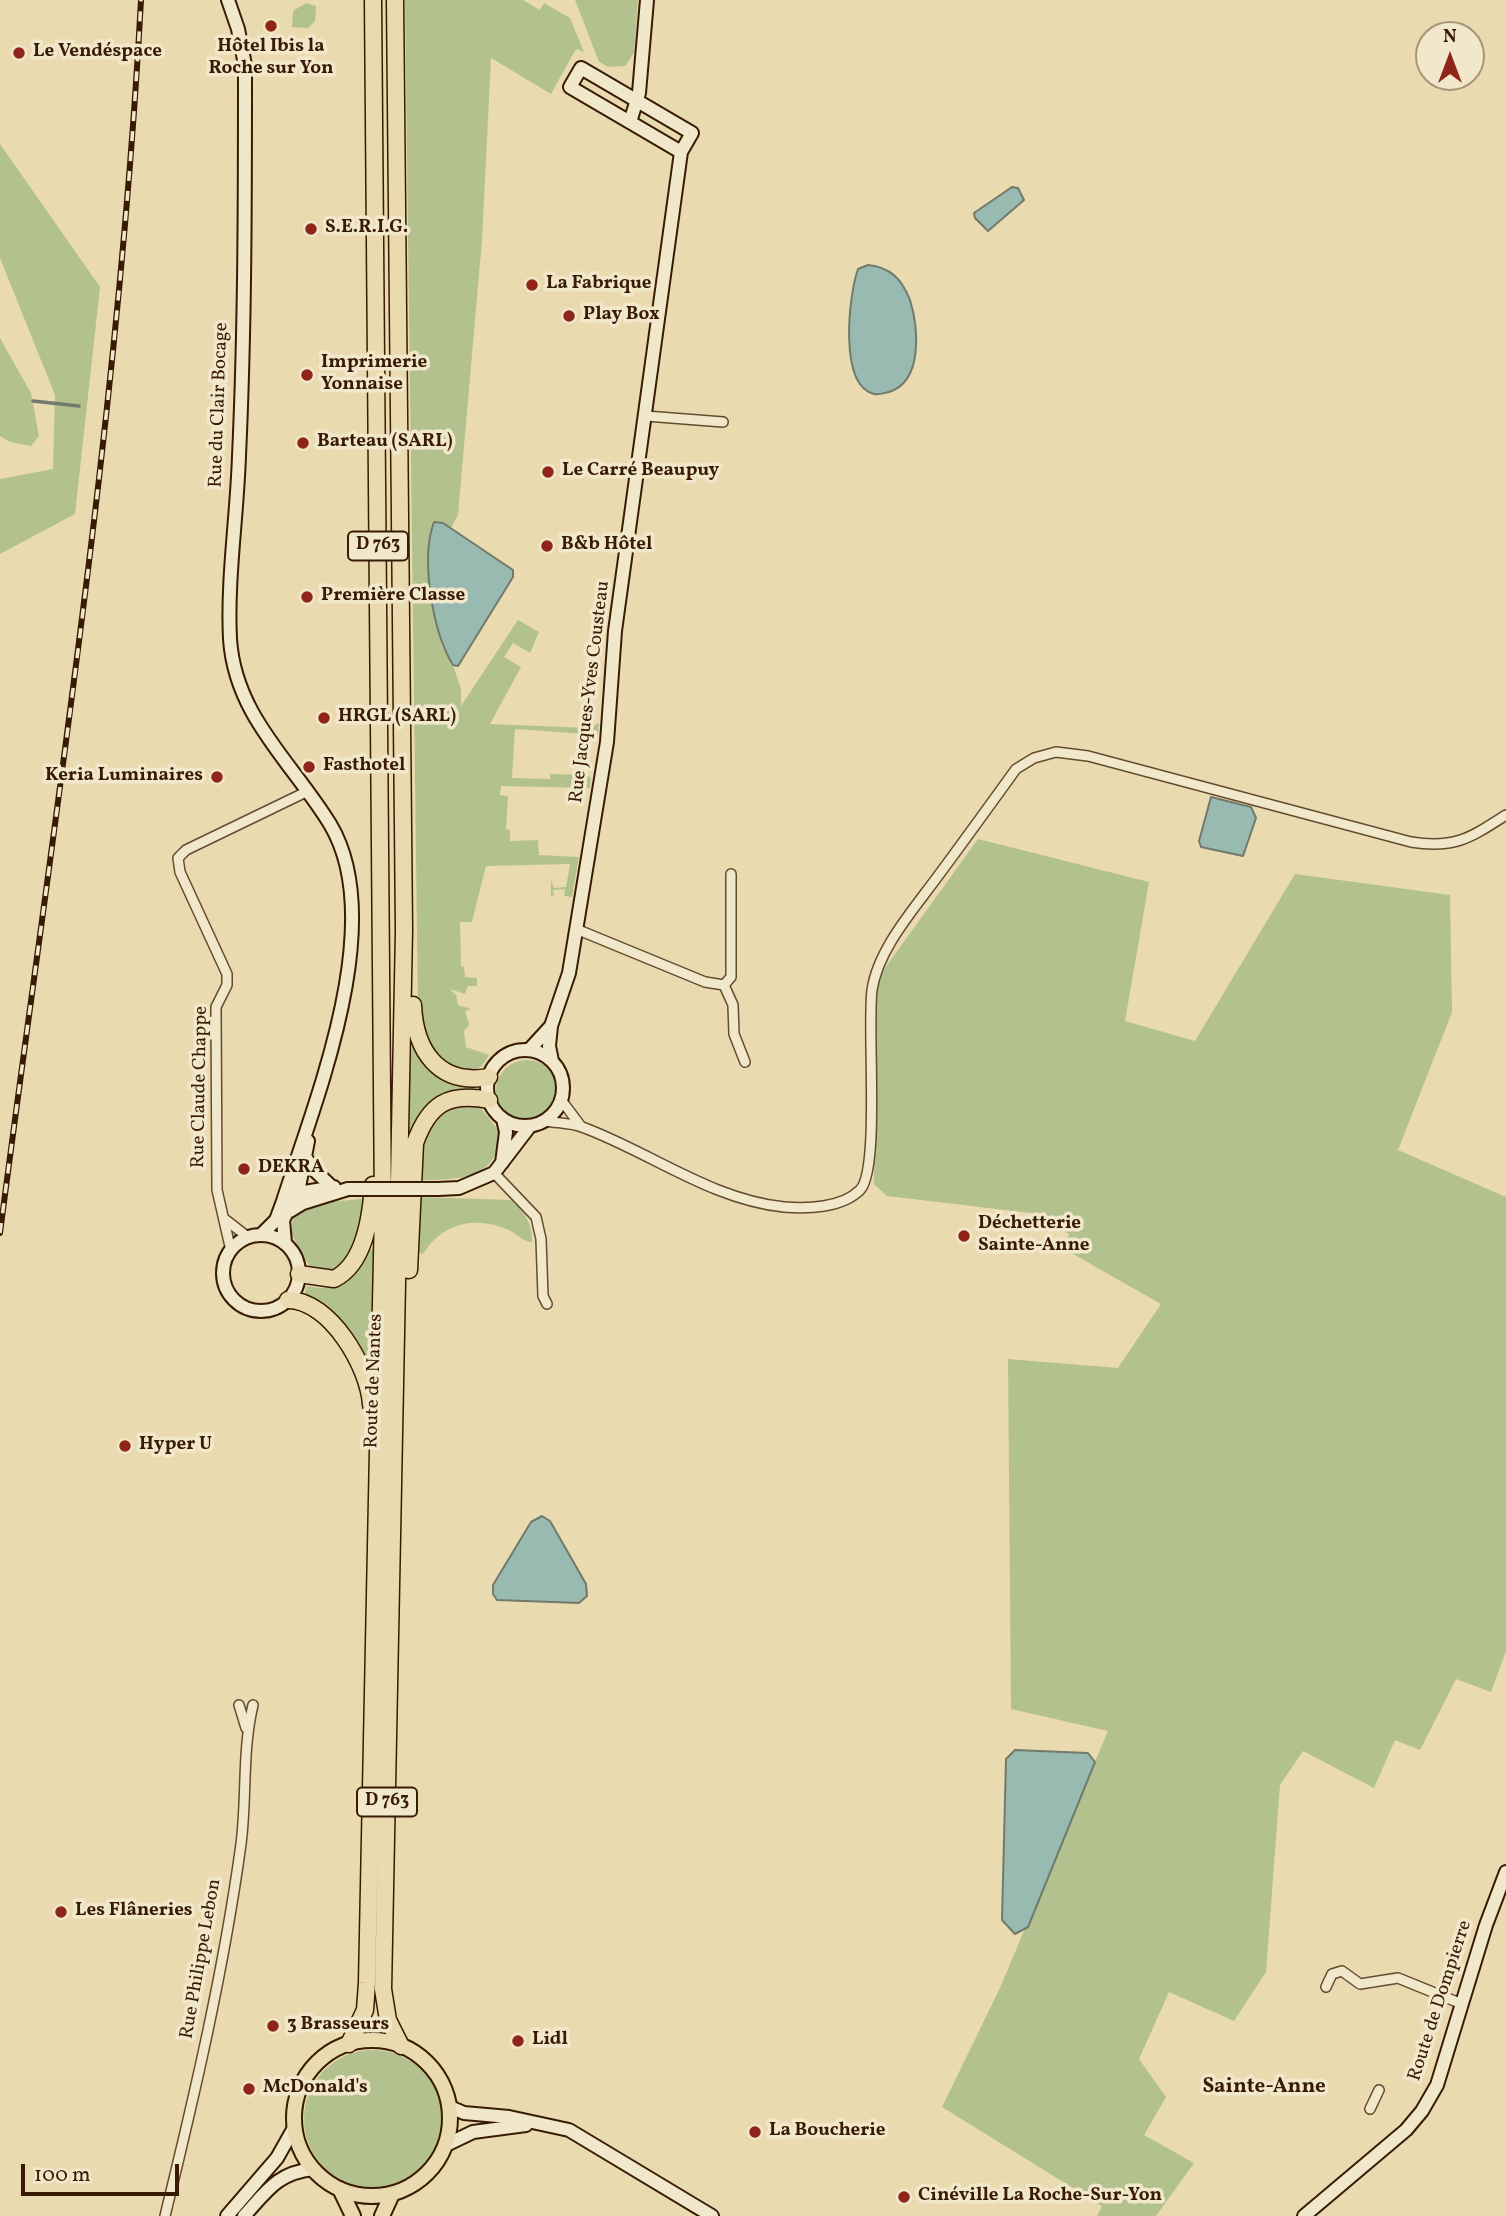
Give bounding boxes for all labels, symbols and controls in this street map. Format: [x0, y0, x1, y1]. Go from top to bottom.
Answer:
marker: Hôtel Ibis la Roche sur Yon [263, 18, 279, 34]
north arrow [1415, 21, 1485, 91]
text: N [1443, 24, 1457, 50]
place label: Hôtel Ibis la Roche sur Yon [208, 37, 334, 81]
place label: Le Vendéspace [33, 42, 162, 64]
marker: Le Vendéspace [11, 45, 27, 61]
place label: S.E.R.I.G. [325, 218, 408, 240]
marker: S.E.R.I.G. [303, 221, 319, 237]
place label: La Fabrique [546, 274, 652, 296]
marker: La Fabrique [524, 277, 540, 293]
place label: Play Box [583, 305, 660, 327]
marker: Play Box [561, 308, 577, 324]
street label: Rue du Clair Bocage [206, 322, 234, 488]
place label: Imprimerie Yonnaise [321, 353, 427, 397]
marker: Imprimerie Yonnaise [299, 367, 315, 383]
place label: Barteau (SARL) [317, 432, 453, 454]
marker: Barteau (SARL) [295, 435, 311, 451]
place label: Le Carré Beaupuy [562, 461, 719, 483]
marker: Le Carré Beaupuy [540, 464, 556, 480]
road number: D 763 [348, 532, 408, 560]
place label: B&b Hôtel [561, 535, 653, 557]
marker: B&b Hôtel [539, 538, 555, 554]
street label: Rue Jacques-Yves Cousteau [566, 580, 616, 804]
place label: Première Classe [321, 586, 465, 608]
marker: Première Classe [299, 589, 315, 605]
place label: HRGL (SARL) [338, 707, 456, 729]
marker: HRGL (SARL) [316, 710, 332, 726]
place label: Fasthotel [323, 756, 405, 778]
marker: Fasthotel [301, 759, 317, 775]
place label: Keria Luminaires [45, 766, 203, 788]
marker: Keria Luminaires [209, 769, 225, 785]
street label: Rue Claude Chappe [188, 1006, 214, 1168]
place label: DEKRA [258, 1158, 324, 1180]
marker: DEKRA [236, 1161, 252, 1177]
place label: Déchetterie Sainte-Anne [978, 1214, 1090, 1258]
marker: Déchetterie Sainte-Anne [956, 1228, 972, 1244]
street label: Route de Nantes [361, 1313, 389, 1449]
place label: Hyper U [139, 1435, 212, 1457]
marker: Hyper U [117, 1438, 133, 1454]
road number: D 763 [357, 1788, 417, 1816]
street label: Rue Philippe Lebon [177, 1877, 227, 2041]
place label: Les Flâneries [75, 1901, 193, 1923]
marker: Les Flâneries [53, 1904, 69, 1920]
street label: Route de Dompierre [1404, 1918, 1478, 2084]
place label: 3 Brasseurs [287, 2015, 389, 2037]
marker: 3 Brasseurs [265, 2018, 281, 2034]
place label: Lidl [532, 2030, 568, 2052]
marker: Lidl [510, 2033, 526, 2049]
district label: Sainte-Anne [1202, 2075, 1326, 2101]
place label: McDonald's [263, 2078, 368, 2100]
marker: McDonald's [241, 2081, 257, 2097]
place label: La Boucherie [769, 2121, 885, 2143]
marker: La Boucherie [747, 2124, 763, 2140]
scale bar [24, 2150, 182, 2194]
text: 100 m [34, 2161, 91, 2190]
place label: Cinéville La Roche-Sur-Yon [918, 2186, 1162, 2208]
marker: Cinéville La Roche-Sur-Yon [896, 2189, 912, 2205]

